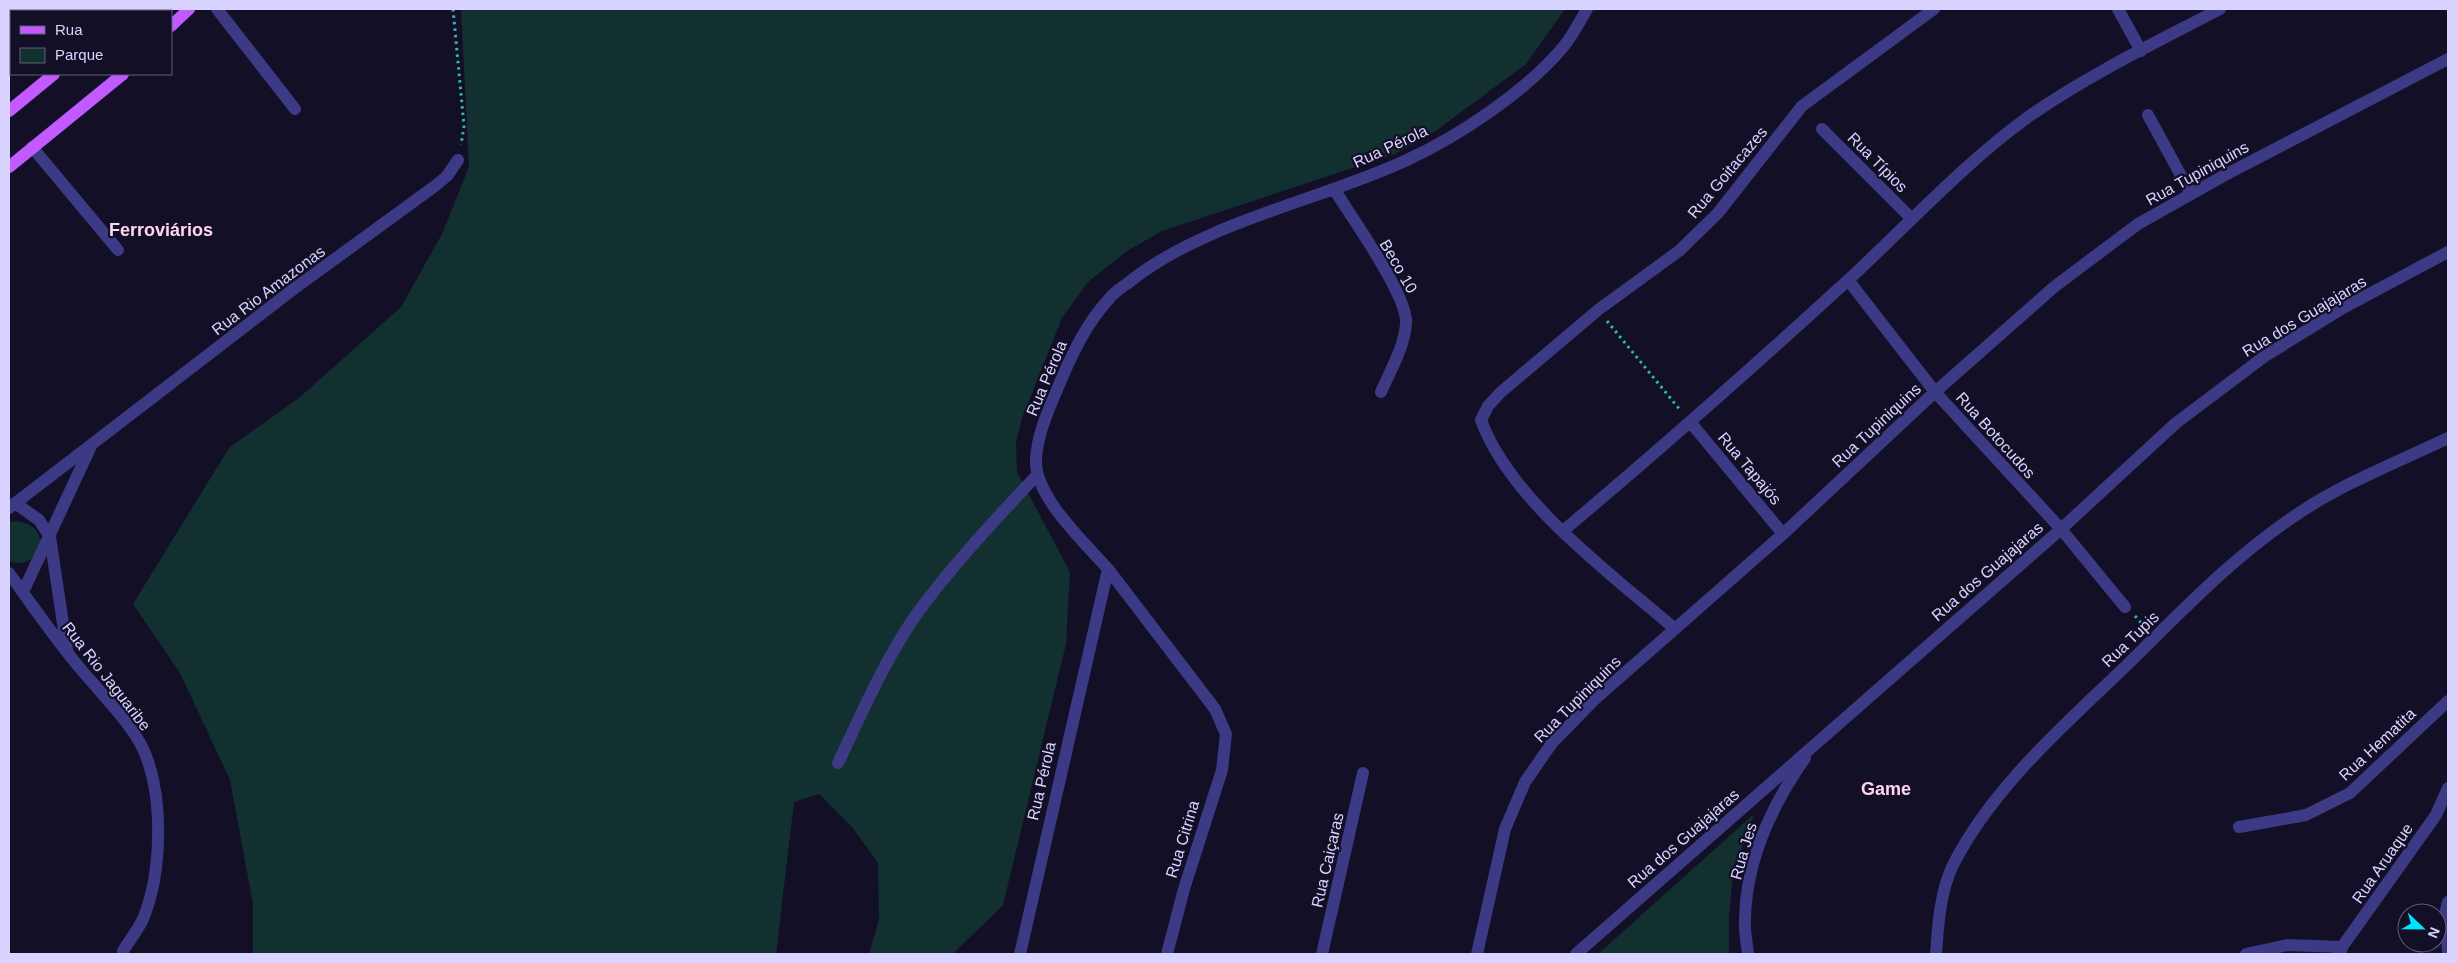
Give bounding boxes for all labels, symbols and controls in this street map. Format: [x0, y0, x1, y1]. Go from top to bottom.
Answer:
legend [10, 10, 172, 75]
text: Rua [55, 21, 83, 38]
text: Parque [55, 46, 103, 63]
street label: Rua Pérola [1350, 122, 1430, 171]
street label: Rua Goitacazes [1684, 123, 1770, 221]
street label: Rua Típios [1844, 129, 1911, 196]
street label: Rua Tupiniquins [2143, 138, 2252, 209]
district label: Ferroviários [109, 220, 213, 240]
street label: Beco 10 [1377, 237, 1421, 296]
street label: Rua Rio Amazonas [208, 242, 328, 338]
street label: Rua dos Guajajaras [2239, 273, 2369, 360]
street label: Rua Pérola [1023, 338, 1070, 418]
street label: Rua Tupiniquins [1829, 380, 1924, 471]
street label: Rua Botocudos [1953, 389, 2039, 482]
street label: Rua Tapajós [1715, 429, 1785, 508]
street label: Rua dos Guajajaras [1928, 519, 2046, 624]
street label: Rua Tupis [2099, 608, 2162, 670]
street label: Rua Rio Jaguaribe [59, 619, 154, 734]
street label: Rua Tupiniquins [1531, 653, 1624, 746]
street label: Rua Hematita [2336, 705, 2419, 784]
street label: Rua Pérola [1024, 740, 1059, 822]
district label: Game [1861, 779, 1911, 799]
street label: Rua dos Guajajaras [1624, 786, 1742, 891]
street label: Rua Citrina [1163, 798, 1202, 880]
street label: Rua Caiçaras [1308, 811, 1347, 909]
street label: Rua Aruaque [2349, 820, 2416, 906]
street label: Rua Jes [1727, 821, 1760, 882]
north arrow [2397, 903, 2447, 953]
text: N [2425, 925, 2443, 941]

